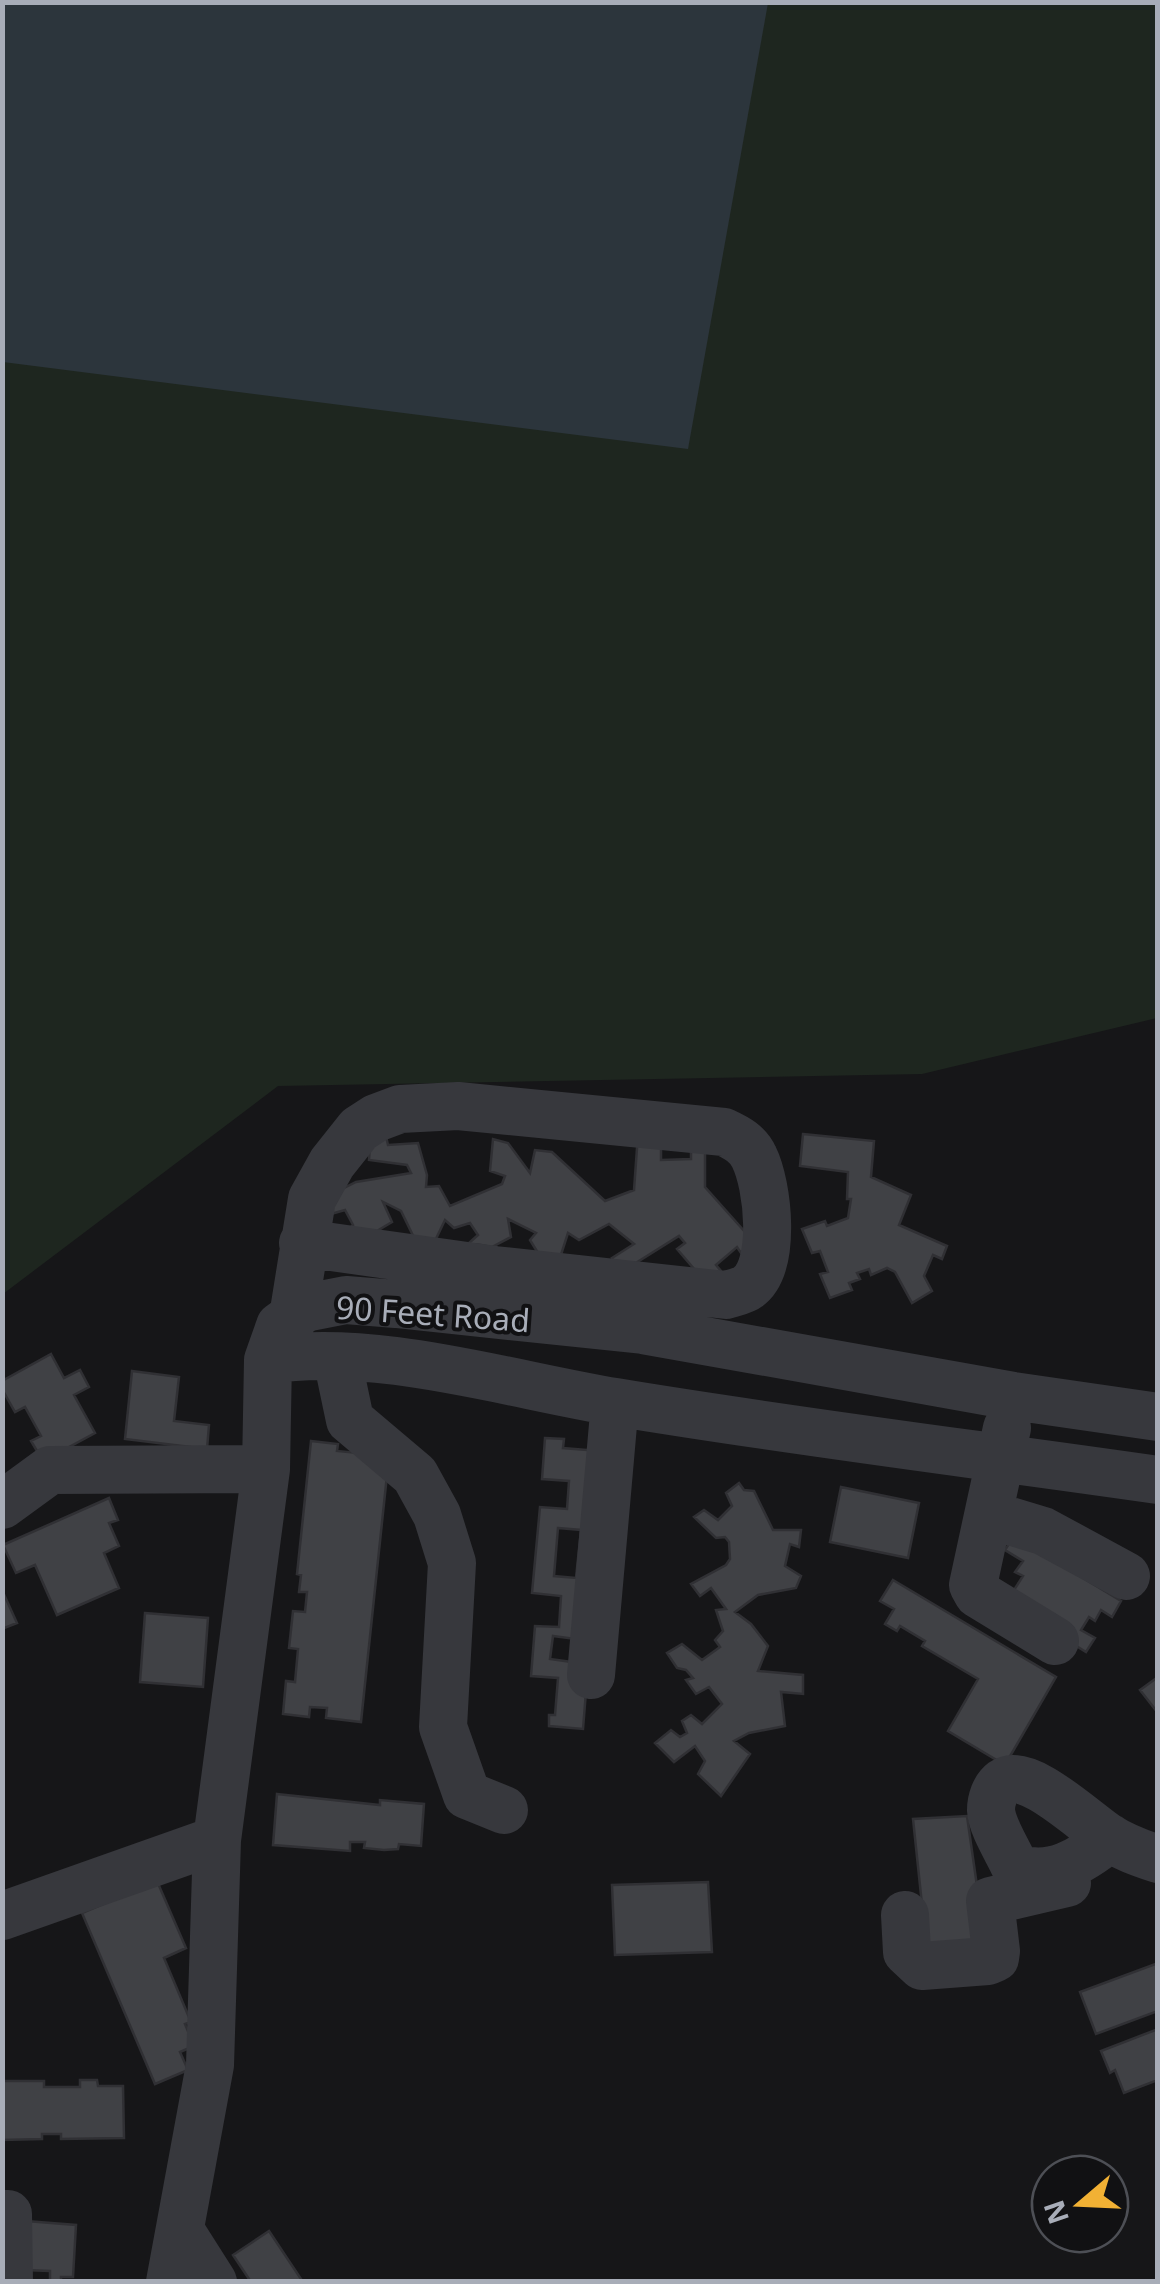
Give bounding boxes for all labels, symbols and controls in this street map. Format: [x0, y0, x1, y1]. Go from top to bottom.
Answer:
street label: 90 Feet Road [335, 1285, 531, 1341]
north arrow [1030, 2154, 1130, 2254]
text: N [1034, 2196, 1077, 2229]

